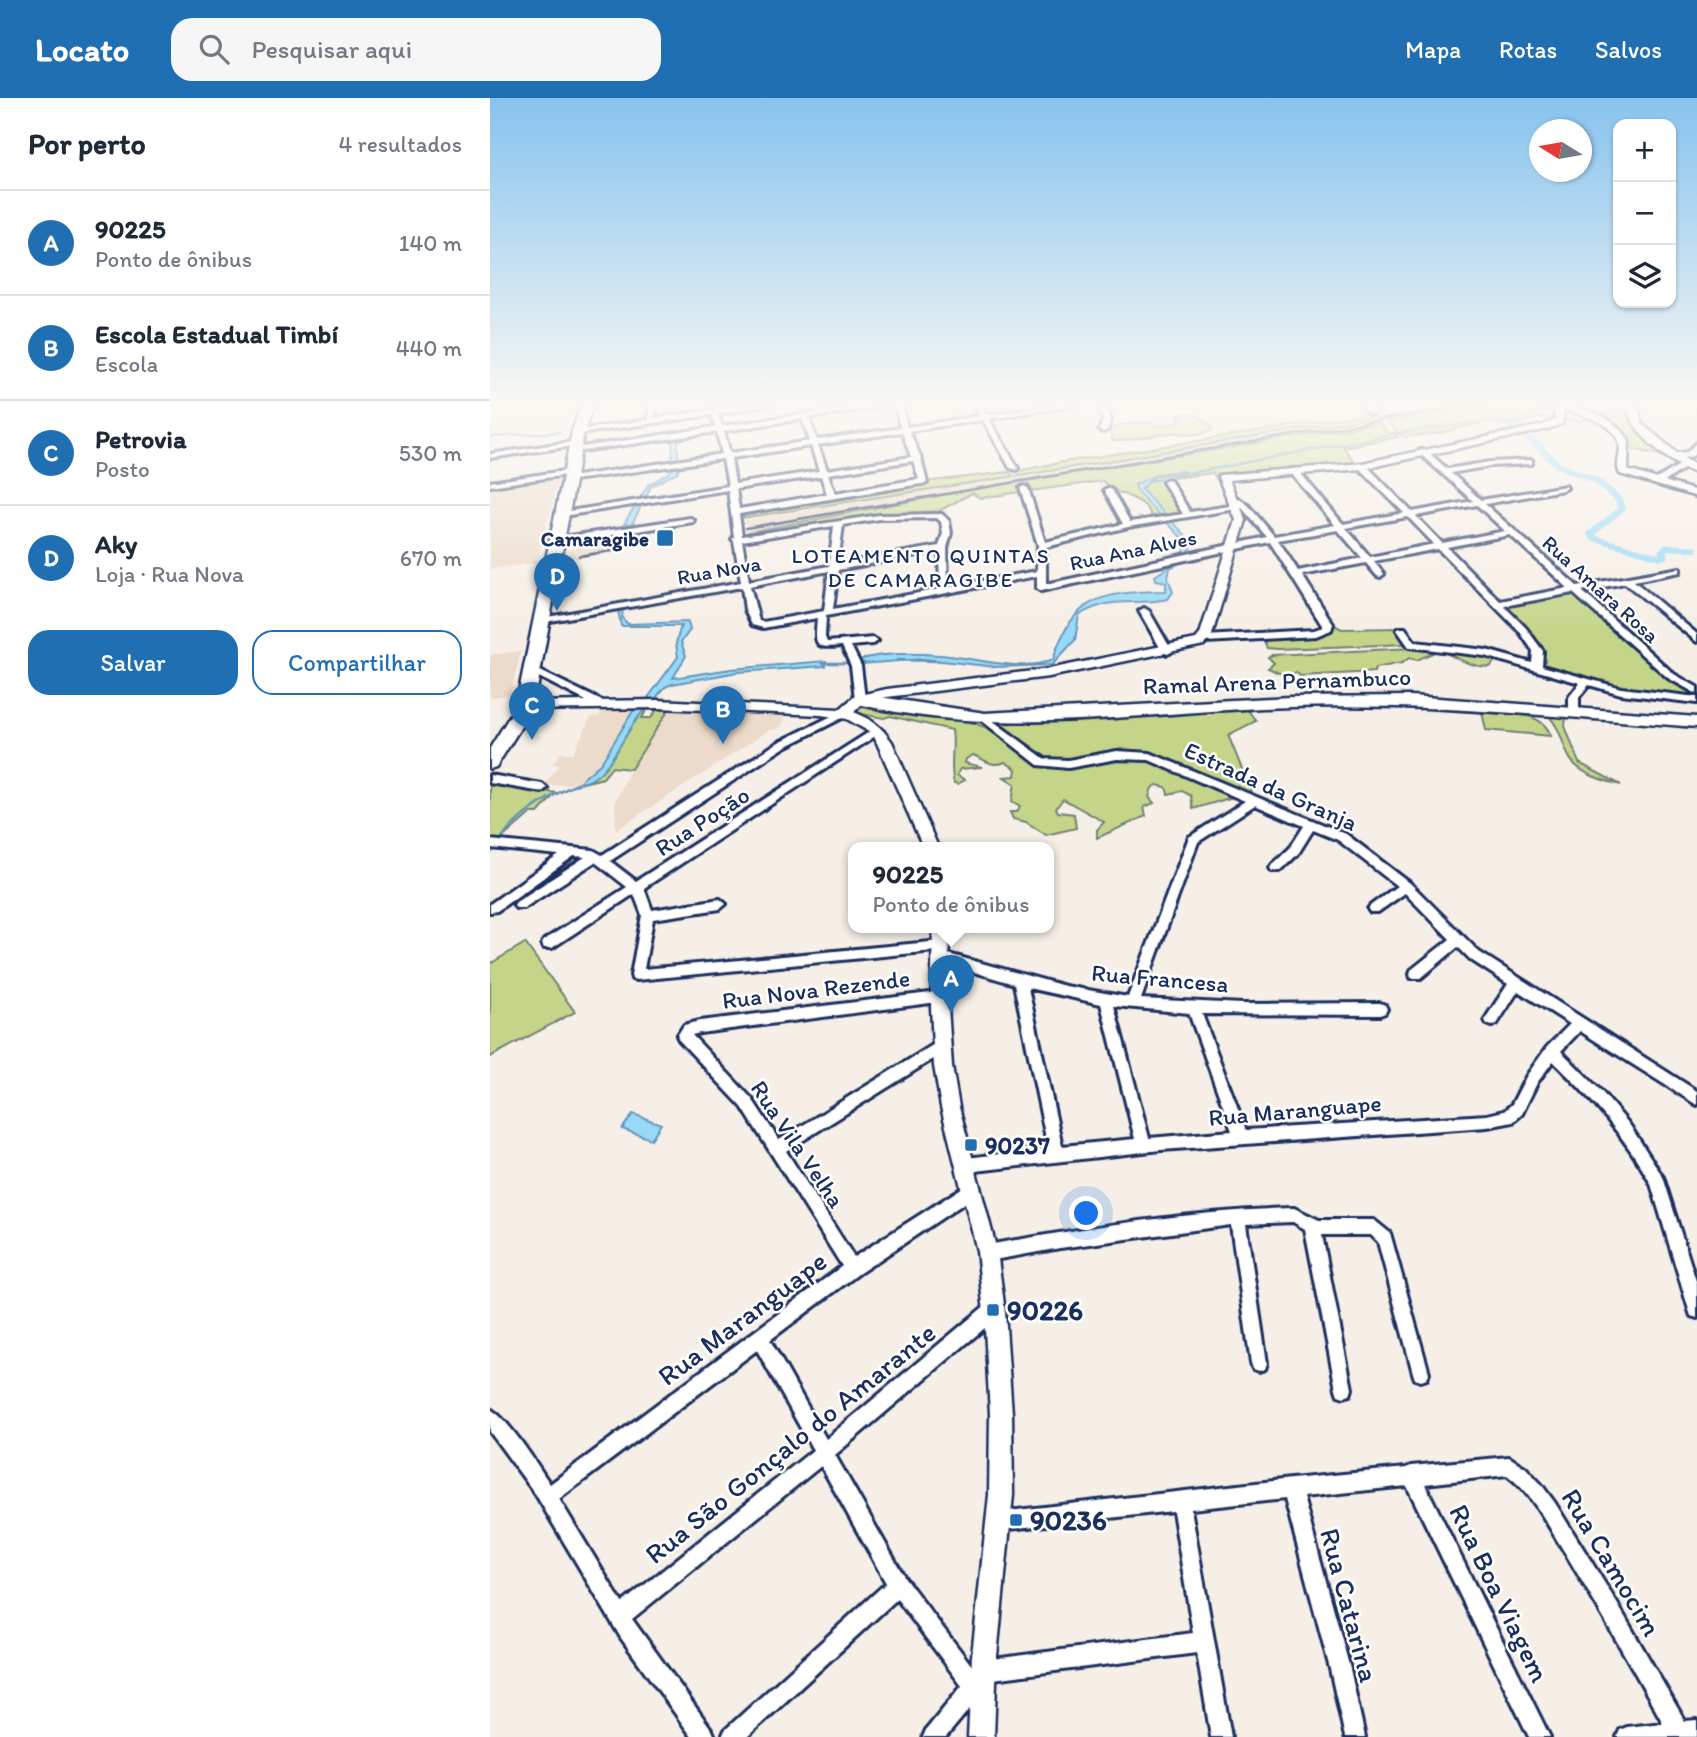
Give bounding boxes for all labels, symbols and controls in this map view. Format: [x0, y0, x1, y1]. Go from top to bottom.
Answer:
search box [171, 18, 661, 81]
text: Locato [35, 30, 129, 69]
icon: search [195, 30, 233, 68]
text: Pesquisar aqui [251, 33, 412, 65]
text: Mapa [1405, 35, 1461, 64]
text: Rotas [1499, 35, 1557, 64]
text: Salvos [1595, 35, 1662, 64]
north arrow [1529, 119, 1592, 182]
map controls [1613, 119, 1676, 308]
button: + [1613, 119, 1676, 182]
text: Por perto [28, 125, 146, 162]
text: 4 resultados [339, 130, 462, 158]
button: − [1613, 182, 1676, 245]
text: 90225 [95, 213, 166, 245]
text: A [44, 229, 58, 257]
text: 140 m [399, 229, 462, 257]
text: Ponto de ônibus [95, 245, 252, 273]
button: layers [1613, 245, 1676, 308]
text: Escola Estadual Timbí [95, 318, 338, 350]
text: B [44, 334, 58, 362]
text: 440 m [396, 334, 462, 362]
text: Escola [95, 350, 158, 378]
text: Petrovia [95, 423, 186, 455]
text: C [44, 439, 58, 467]
text: 530 m [399, 439, 462, 467]
text: Posto [95, 455, 150, 483]
street label: Rua Ana Alves [1067, 524, 1199, 576]
place label: Camaragibe [541, 526, 649, 552]
text: Aky [95, 528, 137, 560]
marker: Camaragibe [655, 528, 675, 548]
street label: Rua Amara Rosa [1537, 530, 1665, 648]
district label: LOTEAMENTO QUINTAS DE CAMARAGIBE [791, 543, 1051, 592]
text: D [43, 544, 59, 572]
text: 670 m [400, 544, 462, 572]
street label: Rua Nova [675, 550, 763, 590]
pin: D [534, 553, 580, 611]
text: Loja · Rua Nova [95, 560, 244, 588]
button: Salvar [28, 630, 238, 695]
button: Compartilhar [252, 630, 462, 695]
street label: Ramal Arena Pernambuco [1142, 662, 1412, 700]
pin: C [509, 682, 555, 740]
pin: B [700, 686, 746, 744]
street label: Estrada da Granja [1180, 735, 1362, 837]
street label: Rua Poção [649, 780, 755, 862]
popup [848, 842, 1054, 933]
text: 90225 [873, 858, 943, 890]
text: Ponto de ônibus [873, 890, 1029, 918]
pin: A [928, 955, 974, 1013]
street label: Rua Francesa [1090, 958, 1230, 998]
street label: Rua Nova Rezende [720, 963, 912, 1015]
street label: Rua Vila Velha [745, 1075, 852, 1214]
street label: Rua Maranguape [1207, 1088, 1383, 1132]
place label: 90237 [985, 1131, 1050, 1160]
marker: 90237 [963, 1137, 979, 1153]
your location [1069, 1196, 1103, 1230]
street label: Rua Maranguape [651, 1243, 833, 1393]
place label: 90226 [1007, 1293, 1083, 1327]
marker: 90226 [985, 1302, 1001, 1318]
street label: Rua São Gonçalo do Amarante [638, 1315, 942, 1571]
street label: Rua Camocim [1555, 1482, 1670, 1642]
street label: Rua Boa Viagem [1442, 1498, 1558, 1688]
place label: 90236 [1030, 1503, 1107, 1537]
marker: 90236 [1008, 1512, 1024, 1528]
street label: Rua Catarina [1313, 1524, 1387, 1686]

